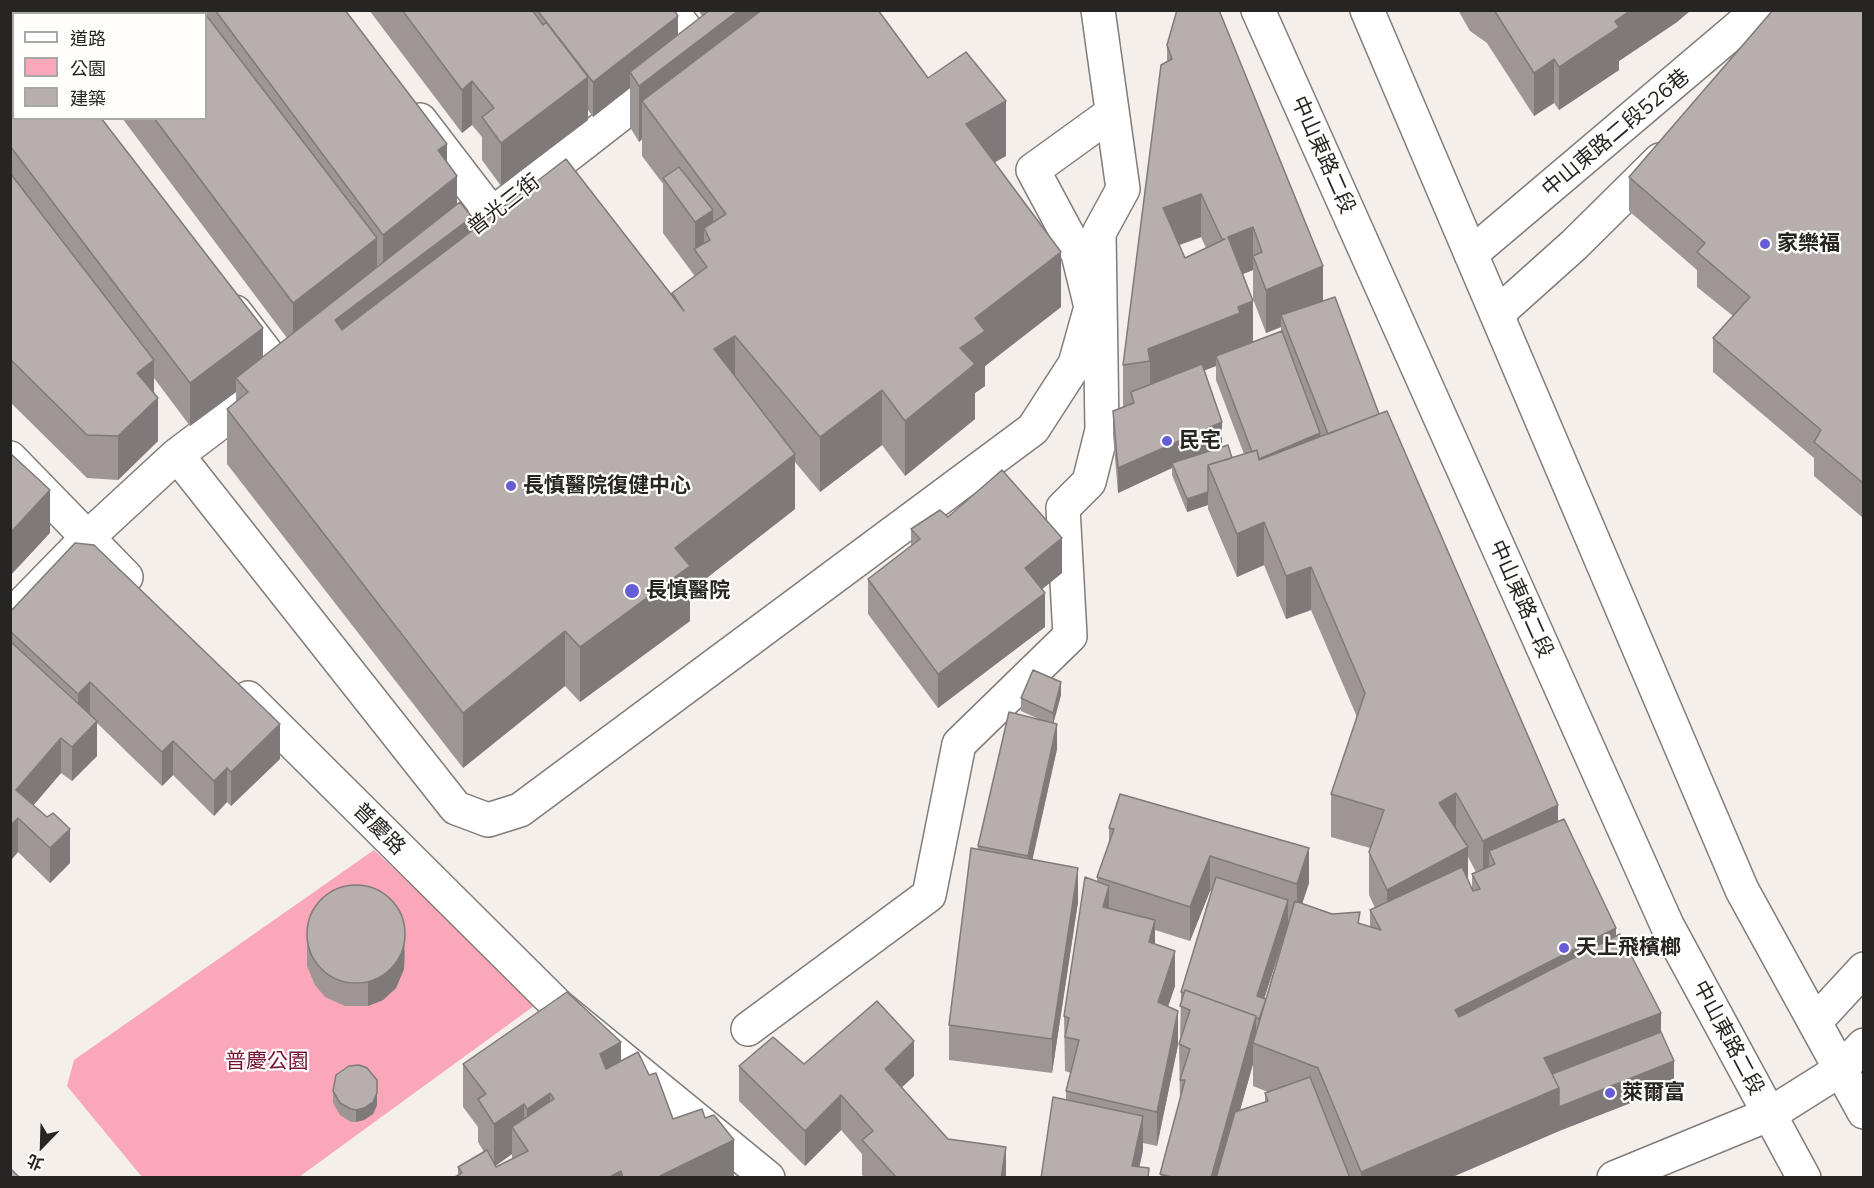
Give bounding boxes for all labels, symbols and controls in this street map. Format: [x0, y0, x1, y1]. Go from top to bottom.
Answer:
legend [12, 12, 207, 120]
text: 道路 [70, 27, 106, 50]
text: 公園 [70, 57, 106, 80]
street label: 中山東路二段526巷 [1537, 64, 1695, 202]
text: 建築 [70, 87, 106, 110]
street label: 中山東路二段 [1286, 92, 1360, 218]
street label: 普光三街 [463, 169, 545, 241]
place label: 家樂福 [1777, 231, 1840, 257]
marker: 家樂福 [1758, 237, 1772, 251]
place label: 民宅 [1179, 428, 1221, 454]
marker: 民宅 [1160, 434, 1174, 448]
place label: 長慎醫院復健中心 [523, 473, 691, 499]
marker: 長慎醫院復健中心 [504, 479, 518, 493]
street label: 中山東路二段 [1484, 536, 1558, 662]
place label: 長慎醫院 [646, 578, 730, 604]
marker: 長慎醫院 [623, 582, 641, 600]
street label: 普慶路 [348, 798, 410, 860]
place label: 天上飛檳榔 [1576, 935, 1681, 961]
marker: 天上飛檳榔 [1557, 941, 1571, 955]
street label: 中山東路二段 [1687, 976, 1769, 1100]
park label: 普慶公園 [225, 1049, 309, 1075]
place label: 萊爾富 [1622, 1080, 1685, 1106]
marker: 萊爾富 [1603, 1086, 1617, 1100]
north arrow [12, 1116, 72, 1176]
text: 北 [24, 1150, 46, 1175]

